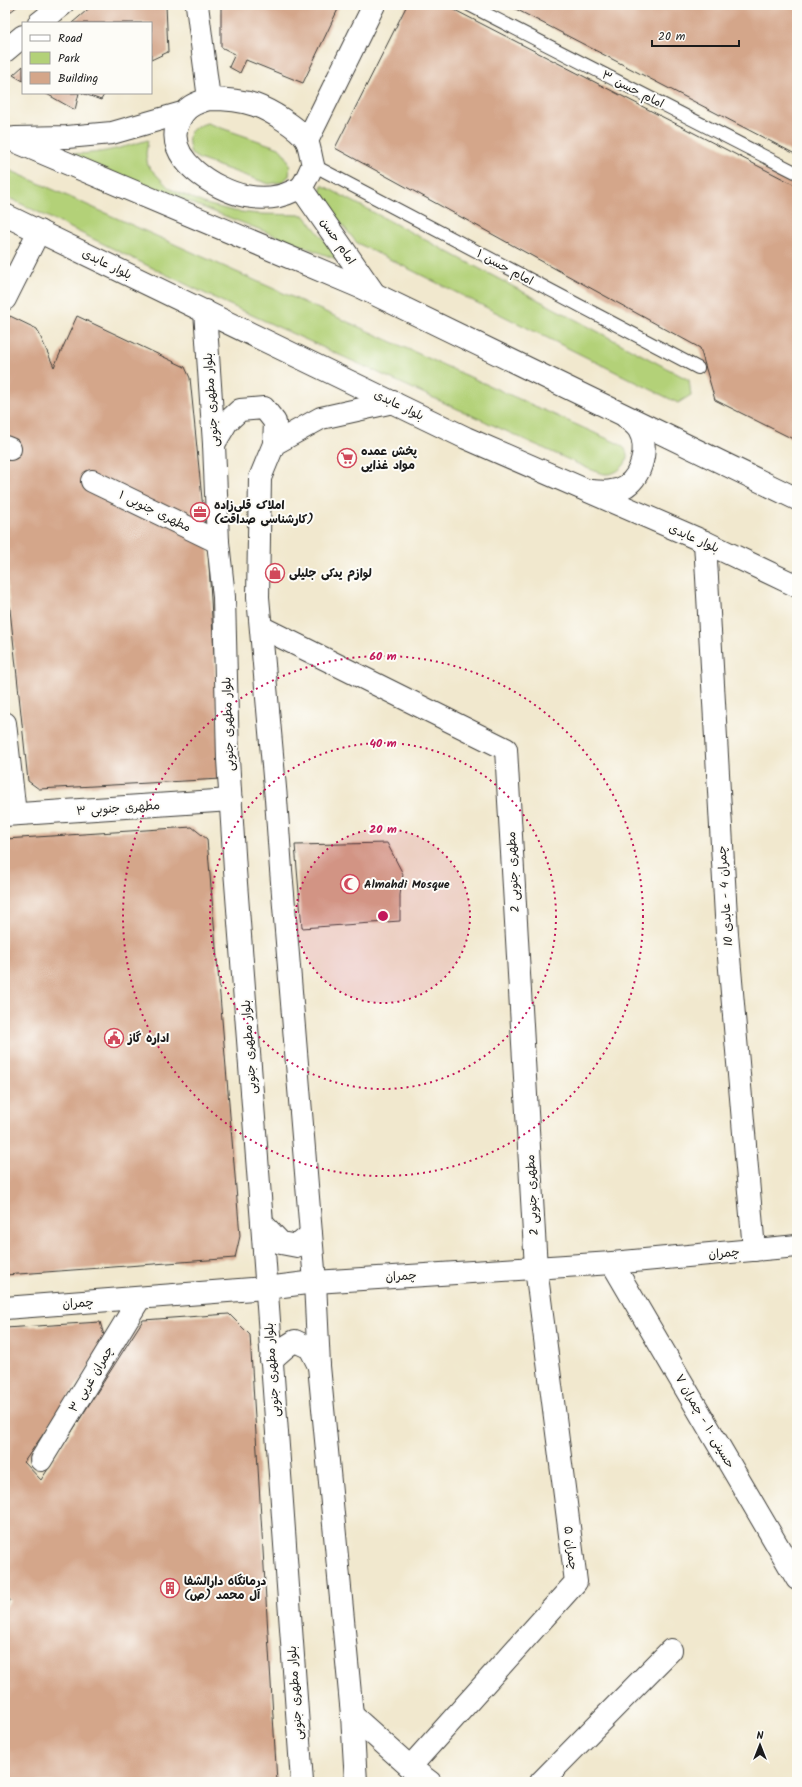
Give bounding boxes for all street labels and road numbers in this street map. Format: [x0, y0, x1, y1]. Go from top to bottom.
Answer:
street label: امام حسن ۳ [598, 66, 667, 113]
street label: امام حسن [315, 214, 360, 269]
street label: بلوار عابدی [79, 244, 135, 285]
street label: امام حسن ۱ [473, 244, 537, 290]
street label: بلوار مطهری جنوبی [199, 352, 224, 448]
street label: بلوار عابدی [371, 385, 427, 426]
street label: مطهری جنوبی ۱ [115, 486, 194, 537]
street label: بلوار عابدی [665, 519, 722, 558]
street label: بلوار مطهری جنوبی [217, 676, 240, 771]
street label: مطهری جنوبی ۳ [75, 796, 161, 821]
street label: مطهری جنوبی 2 [502, 831, 525, 913]
street label: چمران 4 - عابدی 10 [712, 845, 738, 947]
street label: بلوار مطهری جنوبی [237, 999, 262, 1095]
street label: مطهری جنوبی 2 [521, 1154, 544, 1236]
street label: چمران [708, 1243, 740, 1264]
street label: چمران [385, 1266, 417, 1287]
street label: چمران [62, 1293, 94, 1314]
street label: بلوار مطهری جنوبی [260, 1322, 285, 1418]
street label: چمران غربی ۳ [64, 1343, 119, 1416]
street label: حسينی ۱۰ - چمران ۷ [670, 1370, 739, 1472]
street label: چمران ۵ [558, 1525, 583, 1571]
street label: بلوار مطهری جنوبی [283, 1645, 308, 1741]

